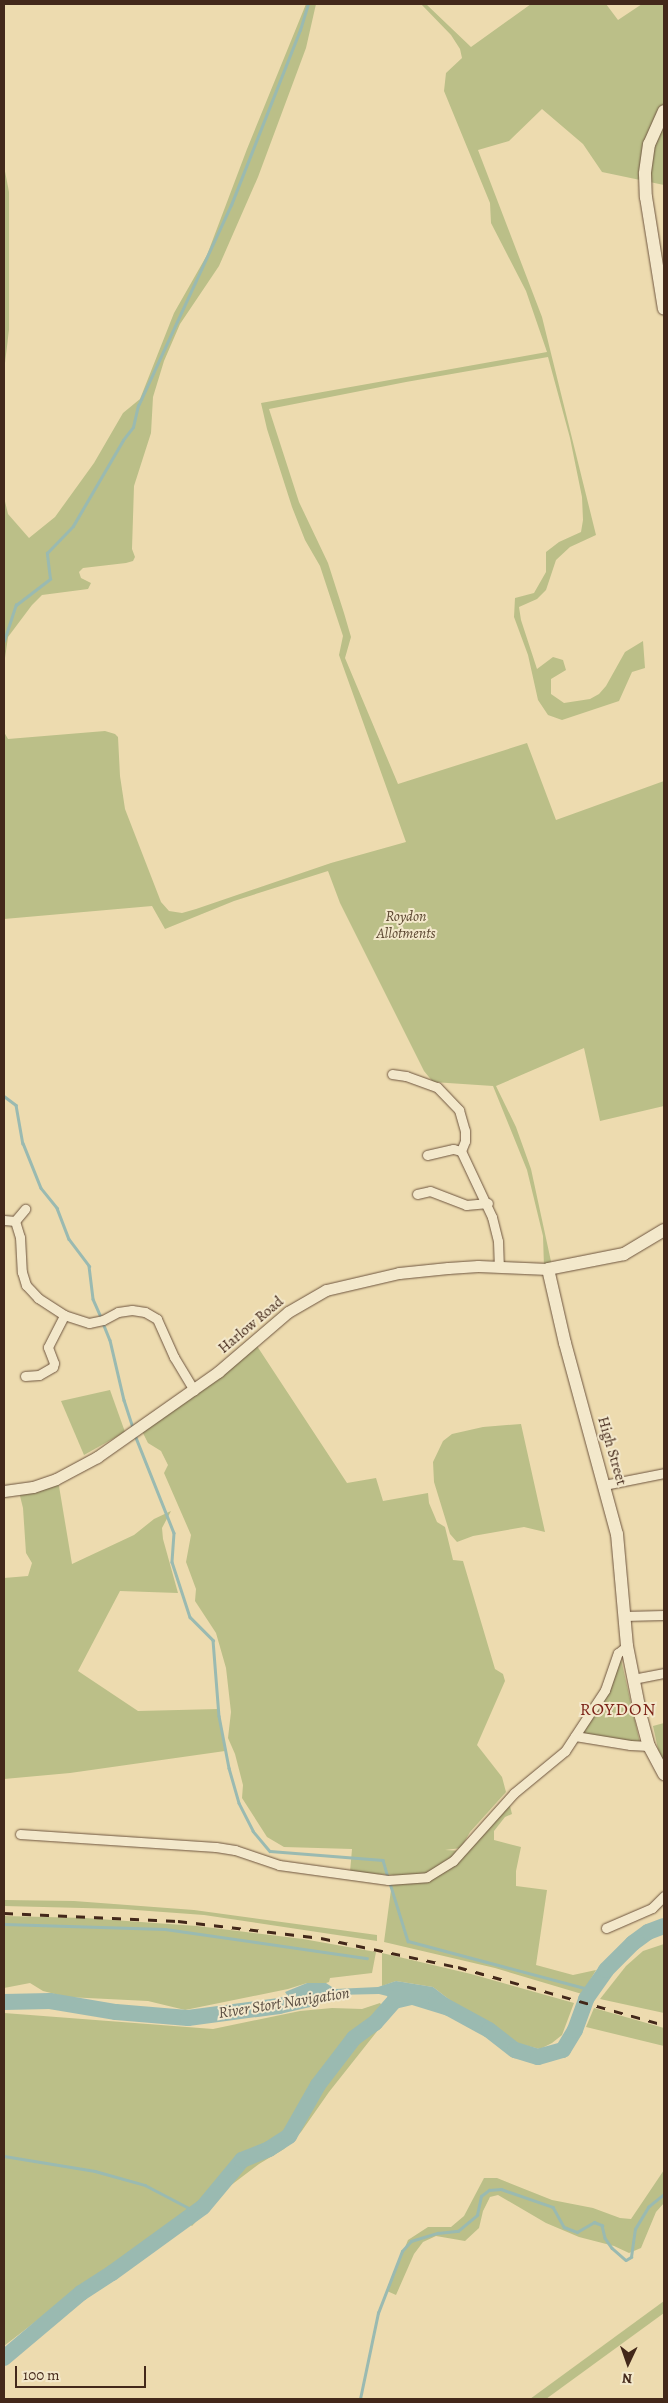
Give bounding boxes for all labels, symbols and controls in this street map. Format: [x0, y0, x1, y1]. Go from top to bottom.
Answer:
park label: Roydon Allotments [376, 907, 436, 942]
street label: Harlow Road [215, 1293, 287, 1357]
street label: High Street [594, 1415, 630, 1487]
district label: ROYDON [579, 1698, 657, 1720]
water label: River Stort Navigation [217, 1983, 351, 2023]
north arrow [603, 2338, 653, 2388]
scale bar [18, 2356, 149, 2388]
text: 100 m [23, 2365, 60, 2385]
text: N [622, 2369, 633, 2388]

